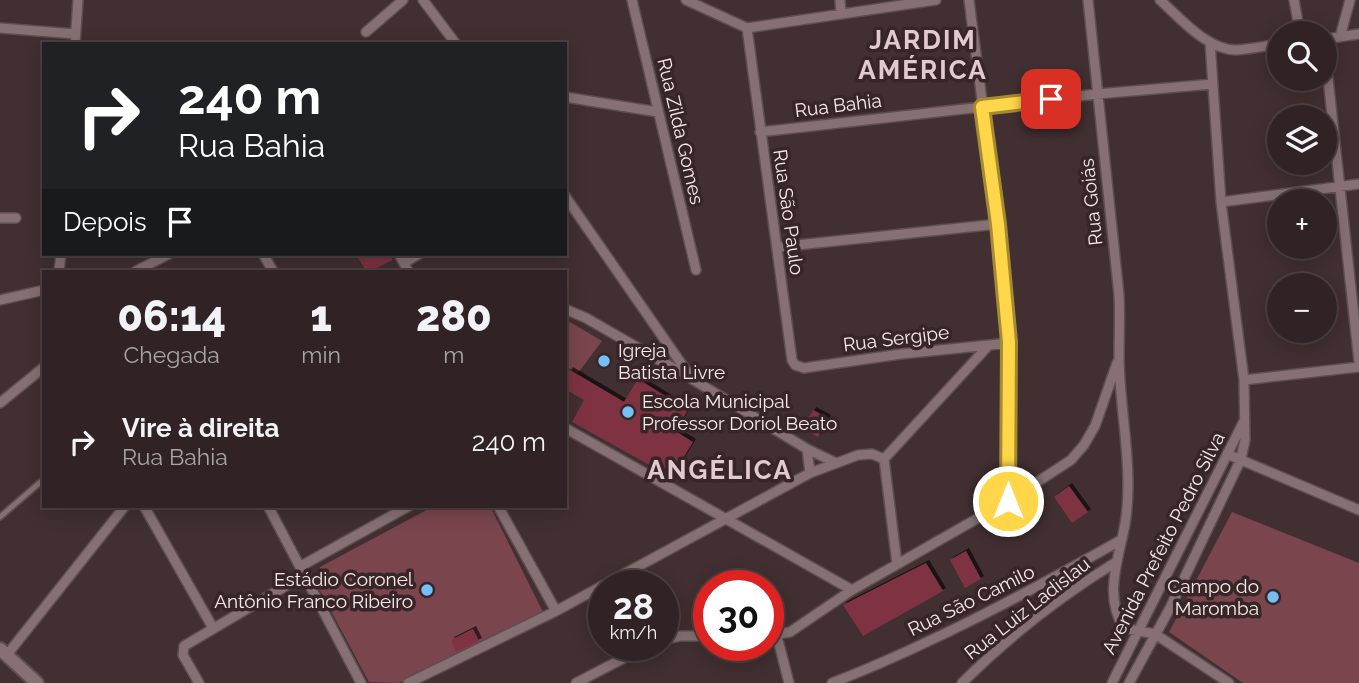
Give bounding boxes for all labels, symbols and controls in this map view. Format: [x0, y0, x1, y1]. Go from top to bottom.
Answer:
map controls [1267, 21, 1337, 343]
button: search [1267, 21, 1337, 91]
district label: JARDIM AMÉRICA [858, 25, 988, 85]
street label: Rua Zilda Gomes [653, 56, 709, 206]
text: 240 m [178, 68, 321, 125]
pin [1021, 69, 1081, 129]
icon: right [63, 70, 154, 161]
icon: arrive [1032, 80, 1070, 118]
street label: Rua Bahia [793, 89, 883, 121]
button: layers [1267, 105, 1337, 175]
text: Rua Bahia [178, 127, 325, 164]
street label: Rua São Paulo [769, 148, 809, 276]
street label: Rua Goiás [1075, 157, 1107, 247]
button: + [1267, 189, 1337, 259]
icon: arrive [161, 203, 199, 241]
text: Depois [63, 207, 147, 237]
button: − [1267, 273, 1337, 343]
text: 06:14 [117, 292, 226, 341]
text: 1 [310, 292, 332, 341]
text: 280 [416, 292, 492, 341]
street label: Rua Sergipe [842, 321, 950, 355]
place label: Igreja Batista Livre [618, 339, 725, 383]
text: Chegada [124, 341, 220, 368]
text: min [301, 341, 341, 368]
text: m [443, 341, 464, 368]
marker: Igreja Batista Livre [596, 353, 612, 369]
place label: Escola Municipal Professor Doriol Beato [642, 390, 837, 434]
marker: Escola Municipal Professor Doriol Beato [620, 404, 636, 420]
text: Vire à direita [122, 413, 279, 443]
icon: right [63, 423, 101, 461]
text: 240 m [472, 427, 546, 457]
street label: Avenida Prefeito Pedro Silva [1097, 428, 1229, 658]
text: Rua Bahia [122, 443, 228, 470]
district label: ANGÉLICA [647, 455, 793, 485]
position arrow [971, 464, 1045, 538]
street label: Rua Luiz Ladislau [960, 552, 1094, 664]
street label: Rua São Camilo [904, 560, 1038, 640]
place label: Estádio Coronel Antônio Franco Ribeiro [214, 568, 414, 612]
speed limit sign: 30 [693, 570, 784, 661]
place label: Campo do Maromba [1167, 575, 1259, 619]
marker: Estádio Coronel Antônio Franco Ribeiro [419, 582, 435, 598]
text: 28 [613, 586, 654, 627]
marker: Campo do Maromba [1265, 589, 1281, 605]
text: km/h [610, 622, 657, 643]

